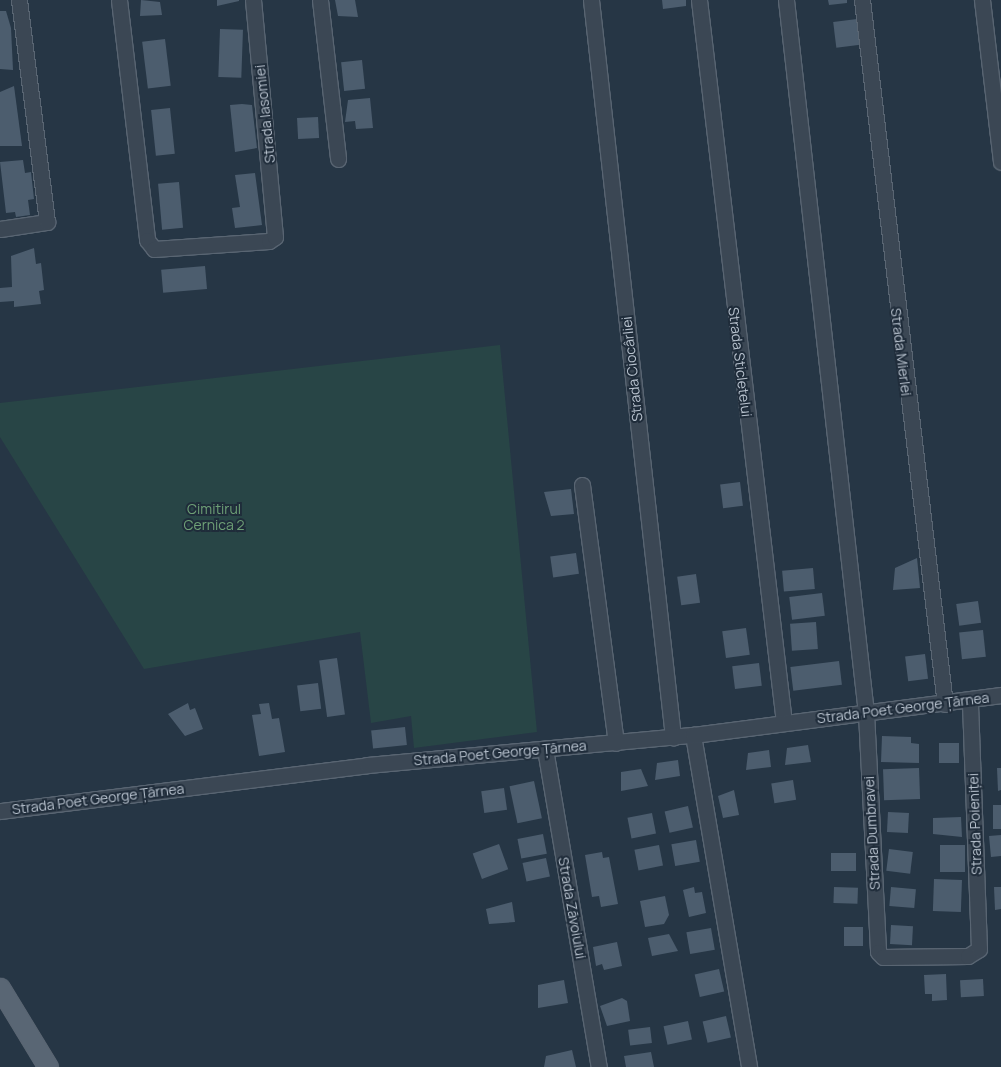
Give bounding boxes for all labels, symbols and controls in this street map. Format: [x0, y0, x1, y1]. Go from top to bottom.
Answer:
street label: Strada Iasomiei [251, 64, 279, 164]
street label: Strada Sticletelui [725, 306, 755, 418]
street label: Strada Mierlei [887, 307, 915, 397]
street label: Strada Ciocârliei [618, 316, 646, 422]
park label: Cimitirul Cernica 2 [183, 501, 245, 534]
street label: Strada Poet George Țărnea [816, 689, 990, 727]
street label: Strada Poet George Țărnea [413, 737, 587, 769]
street label: Strada Poieniței [965, 773, 985, 875]
street label: Strada Dumbravei [861, 776, 883, 890]
street label: Strada Poet George Țărnea [11, 780, 185, 818]
street label: Strada Zăvoiului [555, 856, 589, 960]

